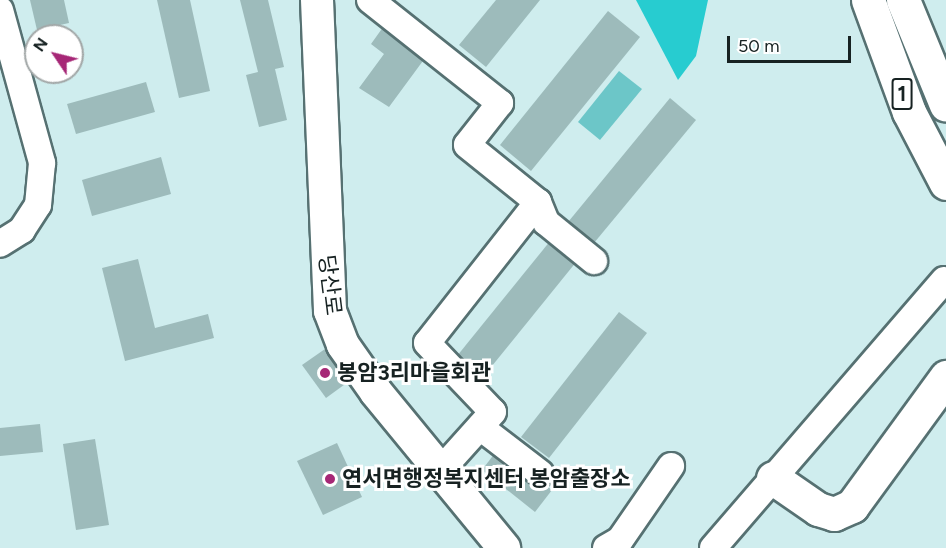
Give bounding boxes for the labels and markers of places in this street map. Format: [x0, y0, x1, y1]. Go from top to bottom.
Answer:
place label: 봉암3리마을회관 [337, 360, 491, 386]
marker: 봉암3리마을회관 [318, 366, 332, 380]
place label: 연서면행정복지센터 봉암출장소 [342, 466, 631, 492]
marker: 연서면행정복지센터 봉암출장소 [323, 472, 337, 486]

